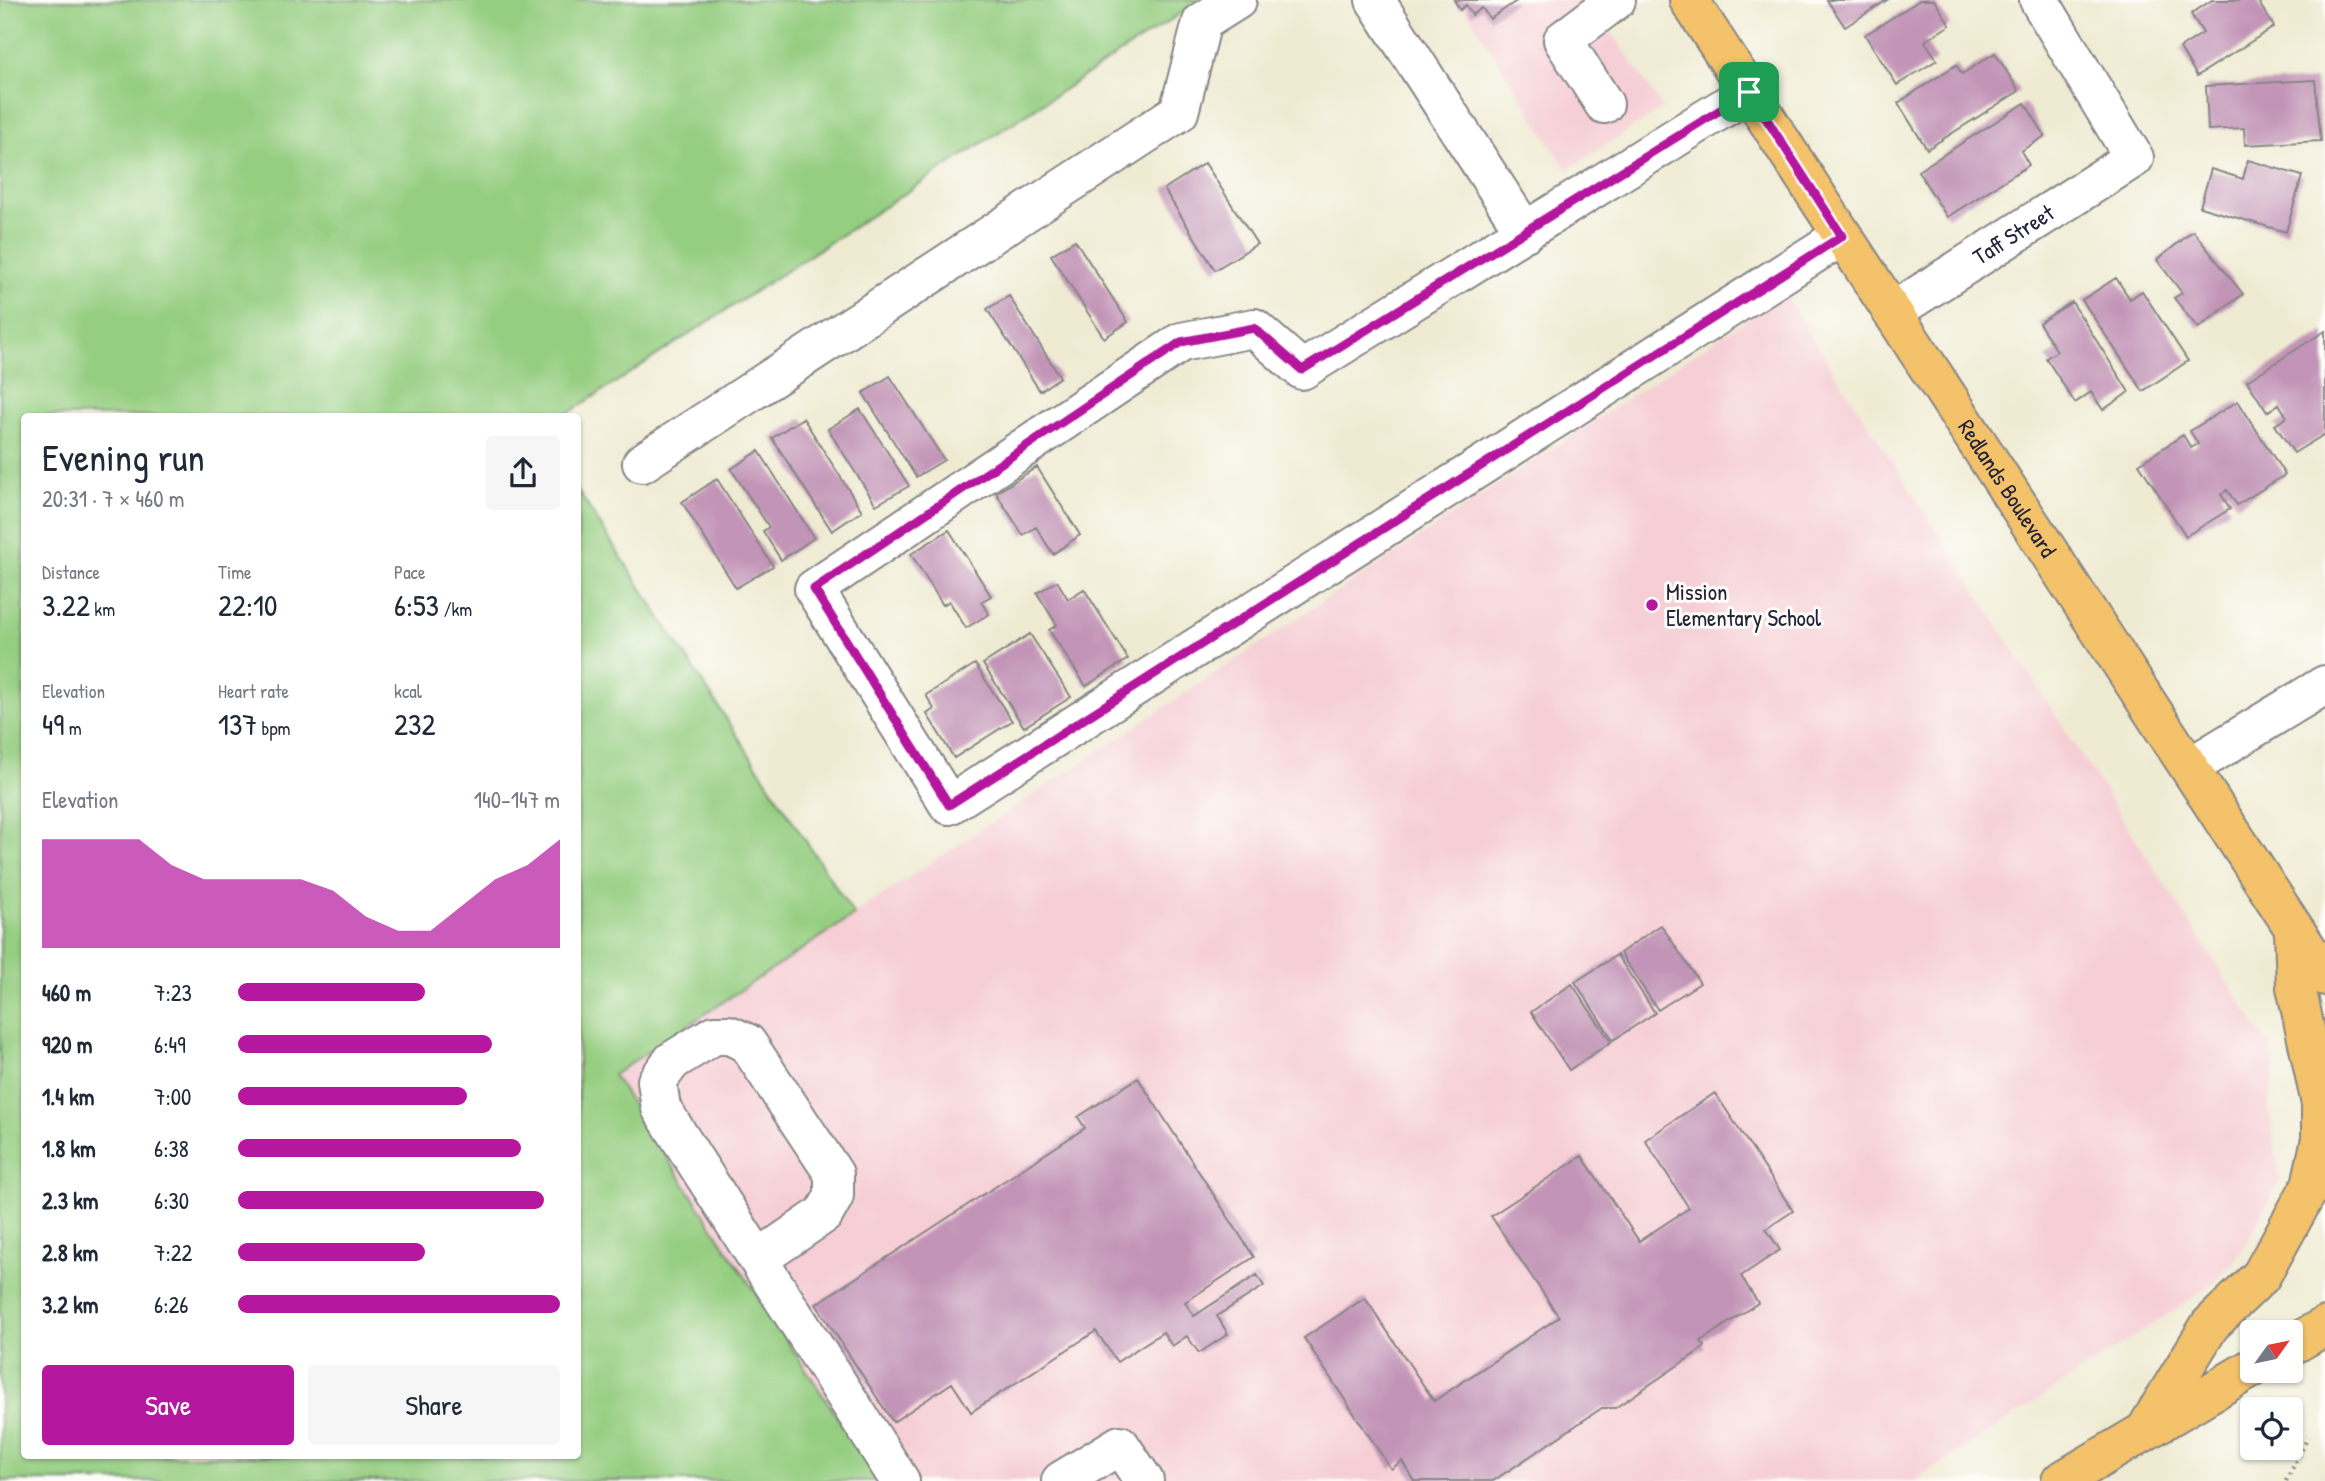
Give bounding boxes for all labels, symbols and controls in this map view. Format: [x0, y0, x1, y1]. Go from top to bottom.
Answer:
pin [1719, 62, 1779, 122]
icon: arrive [1730, 73, 1768, 111]
street label: Taff Street [1967, 196, 2061, 272]
street label: Redlands Boulevard [1951, 413, 2064, 563]
text: Evening run [42, 431, 205, 483]
button: share [486, 436, 560, 510]
text: 20:31 · 7 × 460 m [42, 483, 185, 514]
text: Distance [42, 559, 100, 585]
text: Time [218, 559, 252, 585]
text: Pace [394, 559, 426, 585]
place label: Mission Elementary School [1666, 576, 1822, 633]
text: 3.22 [42, 585, 90, 625]
text: 22:10 [218, 585, 277, 625]
text: 6:53 [394, 585, 439, 625]
text: km [90, 596, 115, 622]
text: /km [439, 596, 472, 622]
marker: Mission Elementary School [1644, 597, 1660, 613]
text: Elevation [42, 678, 105, 704]
text: Heart rate [218, 678, 289, 704]
text: kcal [394, 678, 422, 704]
text: 49 [42, 704, 64, 744]
text: 137 [218, 704, 257, 744]
text: 232 [394, 704, 436, 744]
text: m [64, 715, 82, 741]
text: bpm [257, 715, 290, 741]
text: Elevation [42, 784, 118, 815]
text: 140–147 m [474, 784, 560, 815]
text: 460 m [42, 977, 91, 1008]
text: 7:23 [154, 977, 192, 1008]
text: 920 m [42, 1029, 92, 1060]
text: 6:49 [154, 1029, 186, 1060]
text: 1.4 km [42, 1081, 94, 1112]
text: 7:00 [154, 1081, 191, 1112]
text: 1.8 km [42, 1133, 96, 1164]
text: 6:38 [154, 1133, 189, 1164]
text: 2.3 km [42, 1185, 98, 1216]
text: 6:30 [154, 1185, 189, 1216]
text: 2.8 km [42, 1237, 98, 1268]
text: 7:22 [154, 1237, 192, 1268]
text: 3.2 km [42, 1289, 98, 1320]
text: 6:26 [154, 1289, 188, 1320]
north arrow [2240, 1320, 2303, 1382]
map controls [2240, 1320, 2303, 1460]
button: Save [42, 1365, 294, 1445]
button: Share [308, 1365, 560, 1445]
button: locate [2240, 1397, 2303, 1460]

